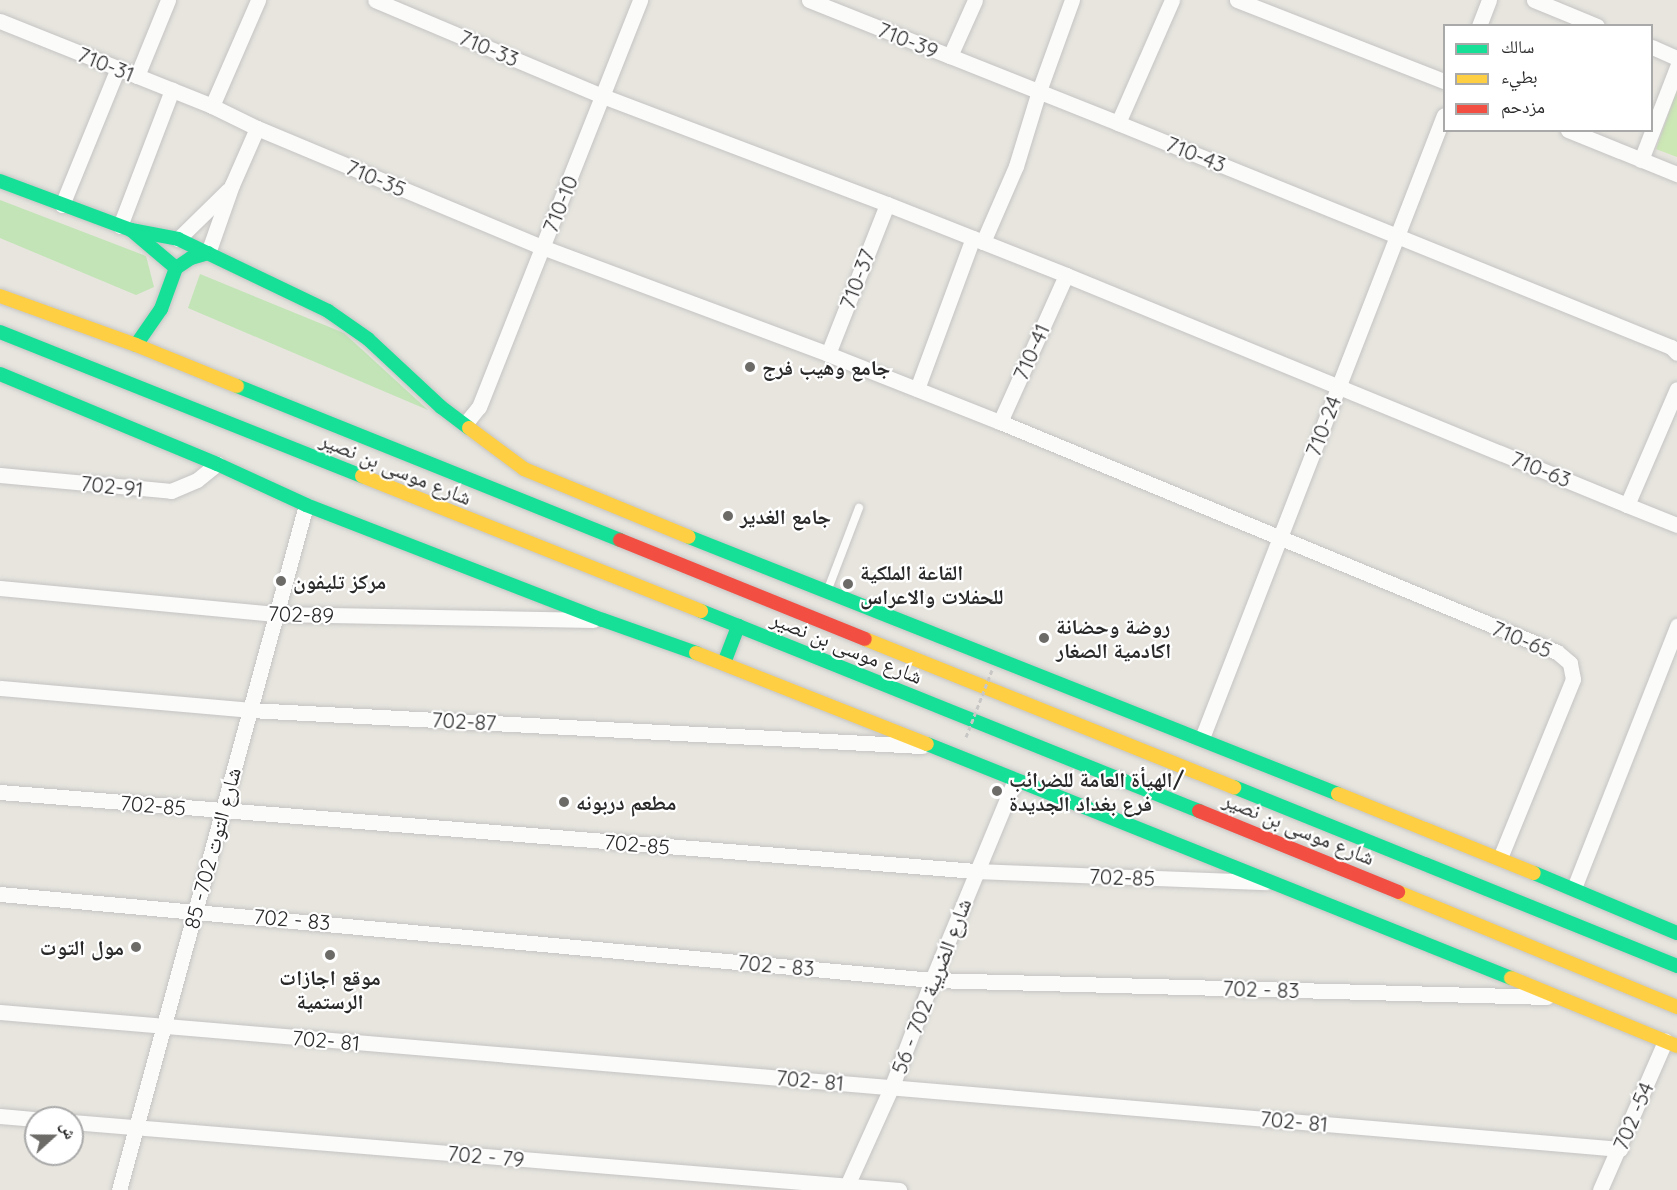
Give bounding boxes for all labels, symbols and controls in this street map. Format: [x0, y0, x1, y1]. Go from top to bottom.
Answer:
street label: 710-39 [874, 17, 942, 63]
street label: 710-33 [455, 24, 523, 72]
legend [1443, 24, 1653, 132]
text: سالك [1501, 35, 1534, 58]
street label: 710-31 [74, 41, 138, 87]
text: بطيء [1501, 65, 1538, 88]
text: مزدحم [1501, 95, 1545, 118]
street label: 710-43 [1162, 131, 1230, 177]
street label: 710-35 [342, 154, 410, 202]
street label: 710-10 [537, 172, 583, 236]
street label: 710-37 [834, 246, 880, 312]
street label: 710-41 [1008, 320, 1054, 384]
place label: جامع وهيب فرج [762, 354, 890, 380]
marker: جامع وهيب فرج [743, 360, 757, 374]
street label: 710-24 [1300, 392, 1346, 460]
street label: شارع موسى بن نصير [317, 426, 475, 510]
street label: 710-63 [1507, 446, 1575, 492]
street label: 702-91 [79, 470, 145, 502]
place label: جامع الغدير [740, 503, 831, 529]
marker: جامع الغدير [721, 509, 735, 523]
place label: القاعة الملكية للحفلات والاعراس [860, 559, 1003, 609]
place label: مركز تليفون [293, 568, 386, 594]
marker: مركز تليفون [274, 574, 288, 588]
marker: القاعة الملكية للحفلات والاعراس [841, 577, 855, 591]
street label: 702-89 [268, 600, 334, 628]
street label: شارع موسى بن نصير [768, 605, 926, 689]
place label: روضة وحضانة اكادمية الصغار [1056, 613, 1171, 663]
street label: 710-65 [1488, 615, 1556, 663]
marker: روضة وحضانة اكادمية الصغار [1037, 631, 1051, 645]
street label: 702-87 [431, 707, 497, 735]
street label: شارع التوت 702- 85 [178, 765, 246, 931]
place label: الهيأة العامة للضرائب/ فرع بغداد الجديدة [1009, 766, 1184, 816]
marker: الهيأة العامة للضرائب/ فرع بغداد الجديدة [990, 784, 1004, 798]
street label: شارع موسى بن نصير [1220, 786, 1378, 870]
place label: مطعم دربونه [576, 789, 676, 815]
street label: 702-85 [119, 790, 187, 820]
marker: مطعم دربونه [557, 795, 571, 809]
street label: 702-85 [603, 829, 671, 859]
street label: 702-85 [1089, 863, 1155, 891]
street label: شارع الضريبة 702 - 56 [886, 895, 976, 1077]
street label: 702 - 83 [253, 903, 331, 935]
place label: مول التوت [40, 934, 124, 960]
marker: مول التوت [129, 940, 143, 954]
marker: موقع اجازات الرستمية [323, 948, 337, 962]
street label: 702 - 83 [737, 949, 815, 981]
place label: موقع اجازات الرستمية [279, 964, 381, 1014]
street label: 702 - 83 [1222, 975, 1300, 1003]
street label: 702- 81 [291, 1024, 361, 1056]
street label: 702- 81 [775, 1064, 845, 1096]
street label: 702 -54 [1607, 1078, 1659, 1154]
street label: 702- 81 [1259, 1105, 1329, 1137]
north arrow [24, 1106, 84, 1166]
text: ش [57, 1119, 81, 1142]
street label: 702 - 79 [447, 1140, 525, 1172]

